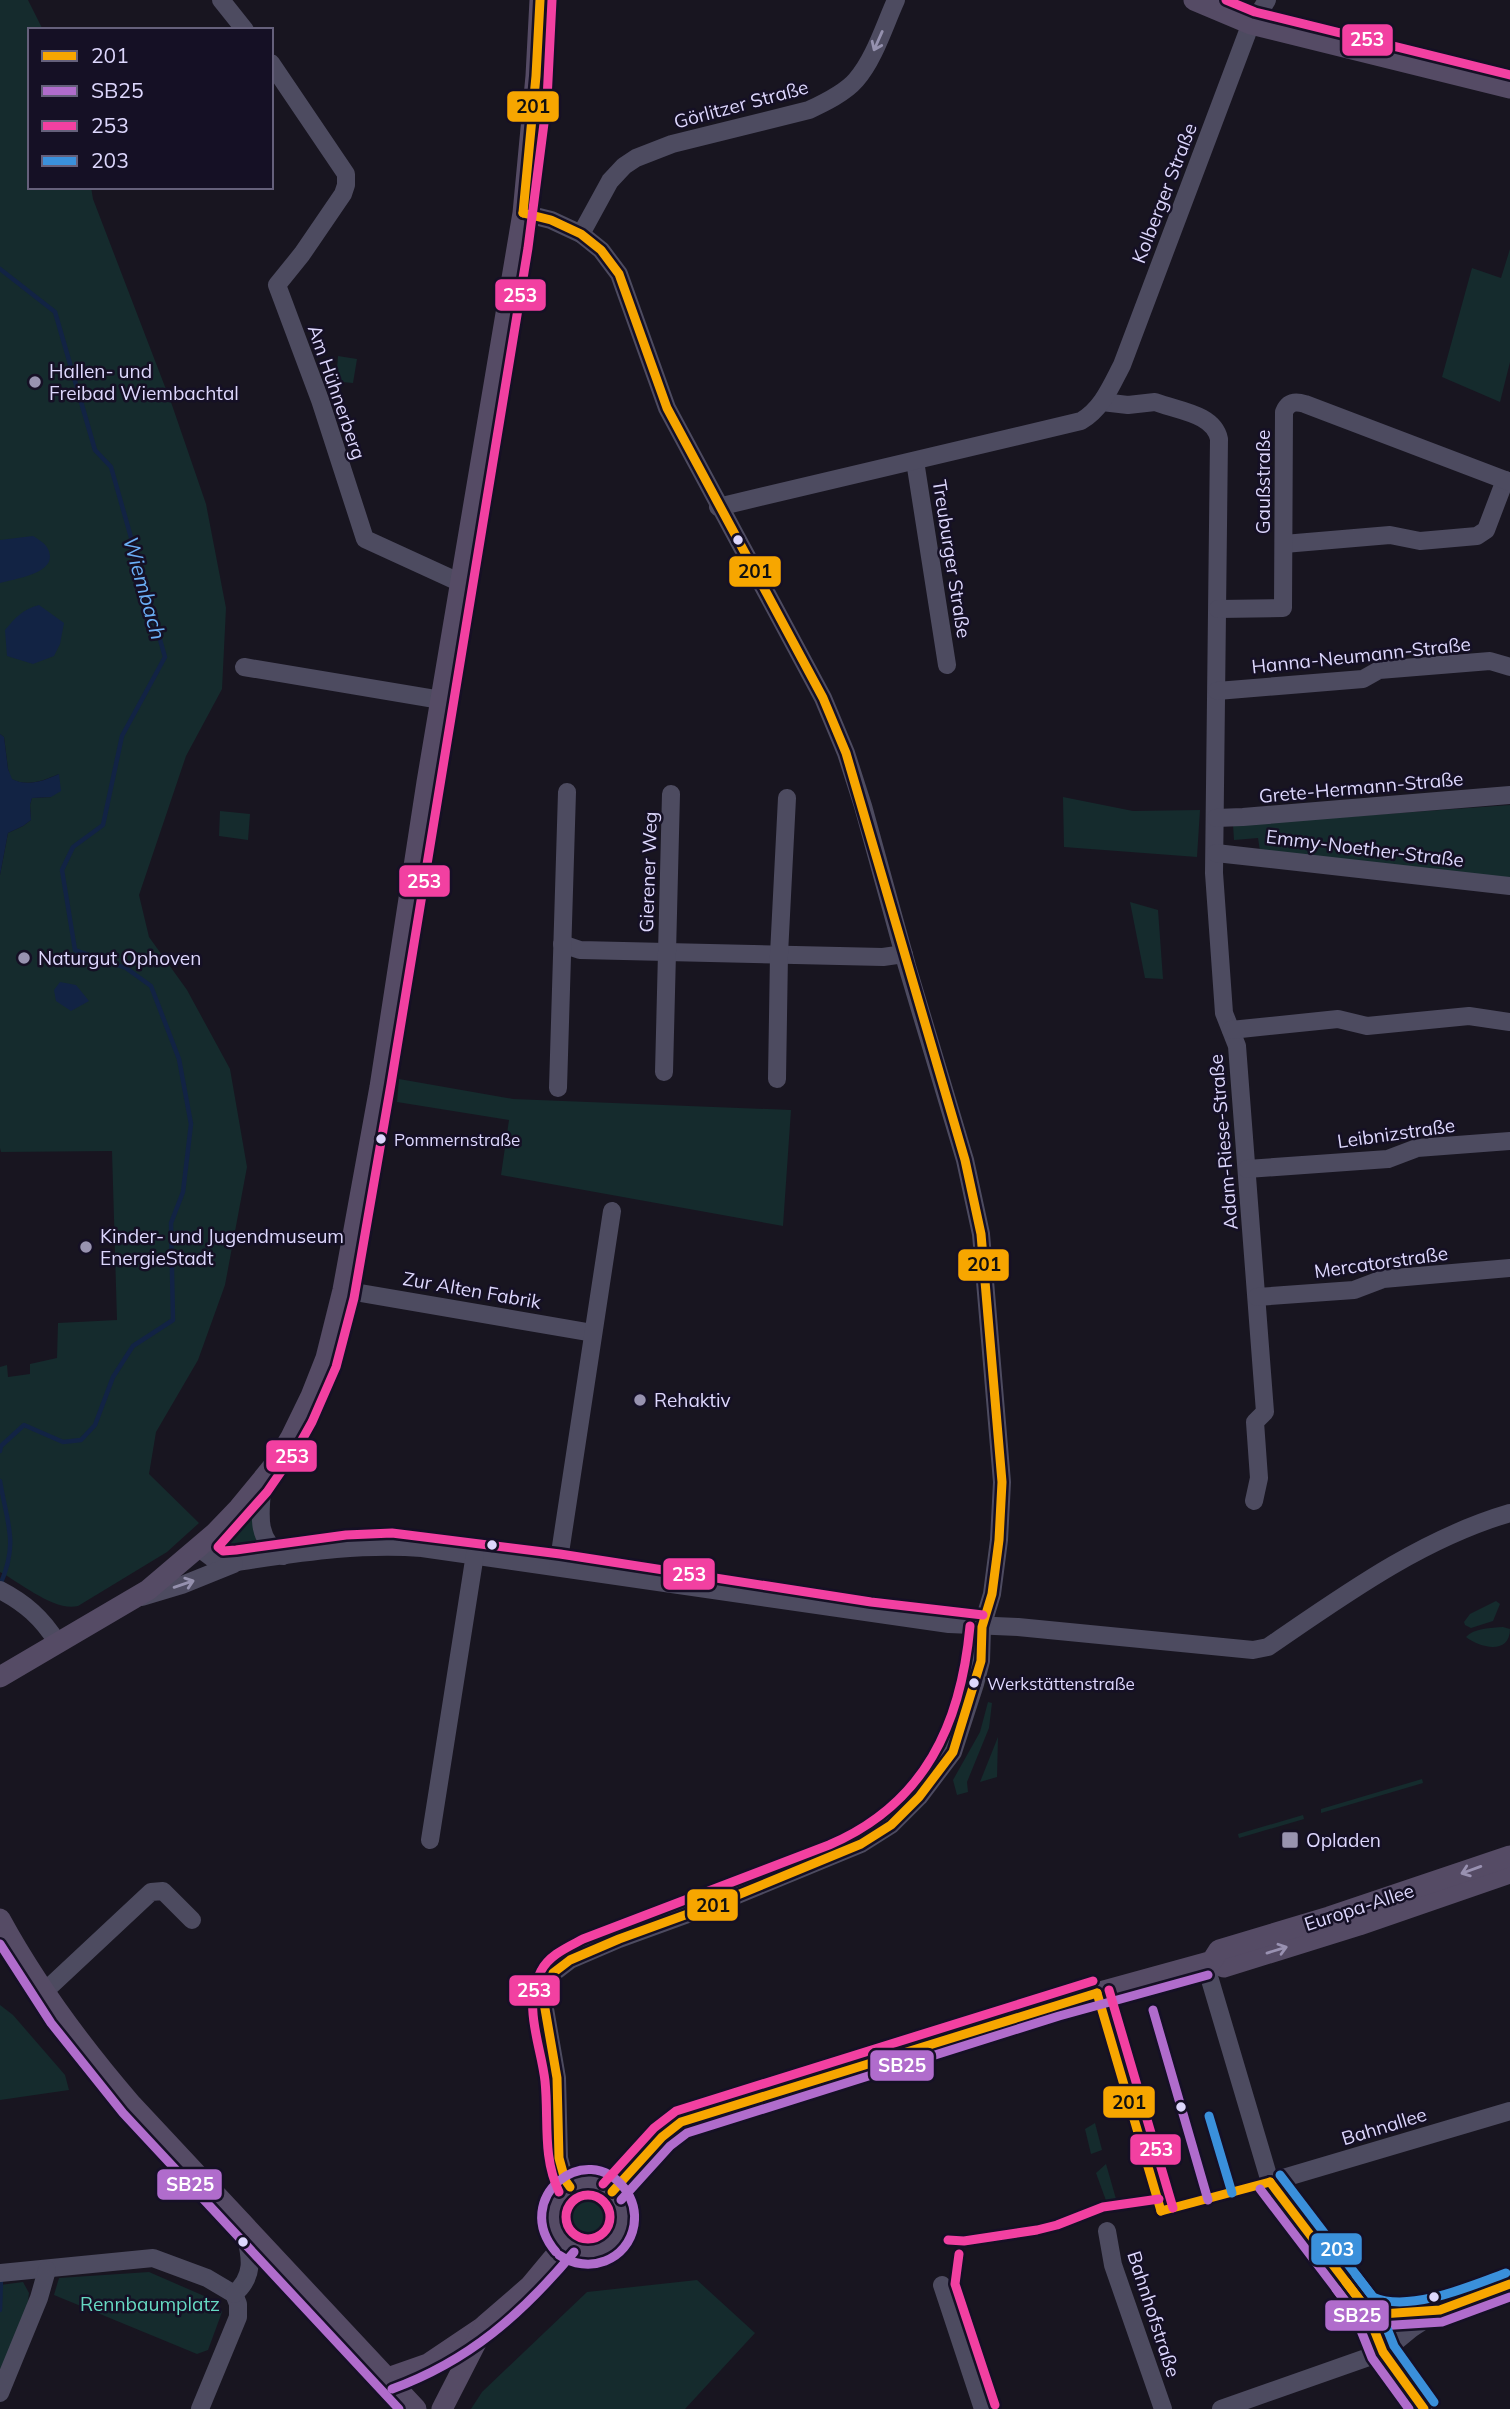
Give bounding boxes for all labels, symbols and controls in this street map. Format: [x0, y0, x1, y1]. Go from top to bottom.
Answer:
line badge: 253 [1341, 23, 1394, 57]
text: 253 [1350, 27, 1384, 51]
legend [28, 28, 273, 189]
one-way arrow [871, 30, 884, 51]
text: 201 [91, 42, 129, 68]
street label: Görlitzer Straße [671, 75, 811, 133]
text: SB25 [91, 77, 144, 103]
line badge: 201 [506, 90, 560, 123]
text: 201 [516, 94, 550, 118]
text: 253 [91, 112, 129, 138]
street label: Kolberger Straße [1126, 119, 1202, 267]
text: 203 [91, 147, 129, 173]
line badge: 253 [494, 278, 547, 312]
text: 253 [503, 283, 537, 307]
street label: Am Hühnerberg [303, 322, 371, 462]
place label: Hallen- und Freibad Wiembachtal [49, 359, 239, 405]
marker: Hallen- und Freibad Wiembachtal [27, 374, 43, 390]
street label: Gaußstraße [1251, 430, 1275, 534]
street label: Treuburger Straße [928, 478, 976, 640]
water label: Wiembach [118, 533, 172, 643]
unlabelled marker [731, 533, 745, 547]
line badge: 201 [728, 555, 782, 588]
text: 201 [738, 559, 772, 583]
street label: Hanna-Neumann-Straße [1250, 632, 1472, 678]
street label: Grete-Hermann-Straße [1258, 766, 1464, 808]
street label: Gierener Weg [634, 811, 662, 933]
street label: Emmy-Noether-Straße [1265, 824, 1465, 872]
line badge: 253 [398, 864, 451, 898]
text: 253 [407, 869, 441, 893]
place label: Naturgut Ophoven [38, 946, 201, 970]
marker: Naturgut Ophoven [16, 950, 32, 966]
street label: Adam-Riese-Straße [1203, 1053, 1243, 1231]
street label: Leibnizstraße [1336, 1113, 1456, 1153]
place label: Pommernstraße [394, 1129, 520, 1150]
marker: Pommernstraße [374, 1132, 388, 1146]
place label: Kinder- und Jugendmuseum EnergieStadt [100, 1224, 344, 1270]
marker: Kinder- und Jugendmuseum EnergieStadt [78, 1239, 94, 1255]
street label: Mercatorstraße [1313, 1241, 1449, 1283]
line badge: 201 [957, 1248, 1010, 1282]
text: 201 [967, 1252, 1001, 1276]
street label: Zur Alten Fabrik [401, 1266, 543, 1314]
place label: Rehaktiv [654, 1388, 731, 1412]
marker: Rehaktiv [632, 1392, 648, 1408]
line badge: 253 [265, 1439, 318, 1473]
text: 253 [275, 1444, 309, 1468]
unlabelled marker [485, 1538, 499, 1552]
line badge: 253 [662, 1557, 716, 1591]
text: 253 [672, 1562, 706, 1586]
one-way arrow [173, 1577, 195, 1590]
place label: Werkstättenstraße [987, 1673, 1135, 1694]
marker: Werkstättenstraße [967, 1676, 981, 1690]
place label: Opladen [1306, 1828, 1381, 1852]
marker: Opladen [1280, 1830, 1300, 1850]
one-way arrow [1461, 1864, 1483, 1877]
street label: Europa-Allee [1301, 1878, 1417, 1936]
line badge: 201 [686, 1888, 739, 1922]
text: 201 [696, 1893, 730, 1917]
one-way arrow [1265, 1943, 1287, 1956]
line badge: 253 [508, 1974, 561, 2007]
text: 253 [517, 1978, 551, 2002]
line badge: SB25 [869, 2049, 935, 2082]
text: SB25 [878, 2053, 926, 2077]
line badge: 201 [1102, 2085, 1156, 2119]
text: 201 [1112, 2090, 1146, 2114]
unlabelled marker [1174, 2100, 1188, 2114]
street label: Bahnallee [1339, 2102, 1429, 2150]
line badge: 253 [1129, 2133, 1182, 2166]
text: 253 [1139, 2137, 1173, 2161]
line badge: SB25 [156, 2168, 223, 2201]
text: SB25 [166, 2172, 214, 2196]
line badge: 203 [1310, 2232, 1363, 2266]
unlabelled marker [236, 2235, 250, 2249]
text: 203 [1320, 2237, 1354, 2261]
street label: Bahnhofstraße [1122, 2248, 1186, 2380]
unlabelled marker [1427, 2290, 1441, 2304]
park label: Rennbaumplatz [80, 2292, 220, 2316]
line badge: SB25 [1324, 2299, 1390, 2332]
text: SB25 [1333, 2303, 1381, 2327]

